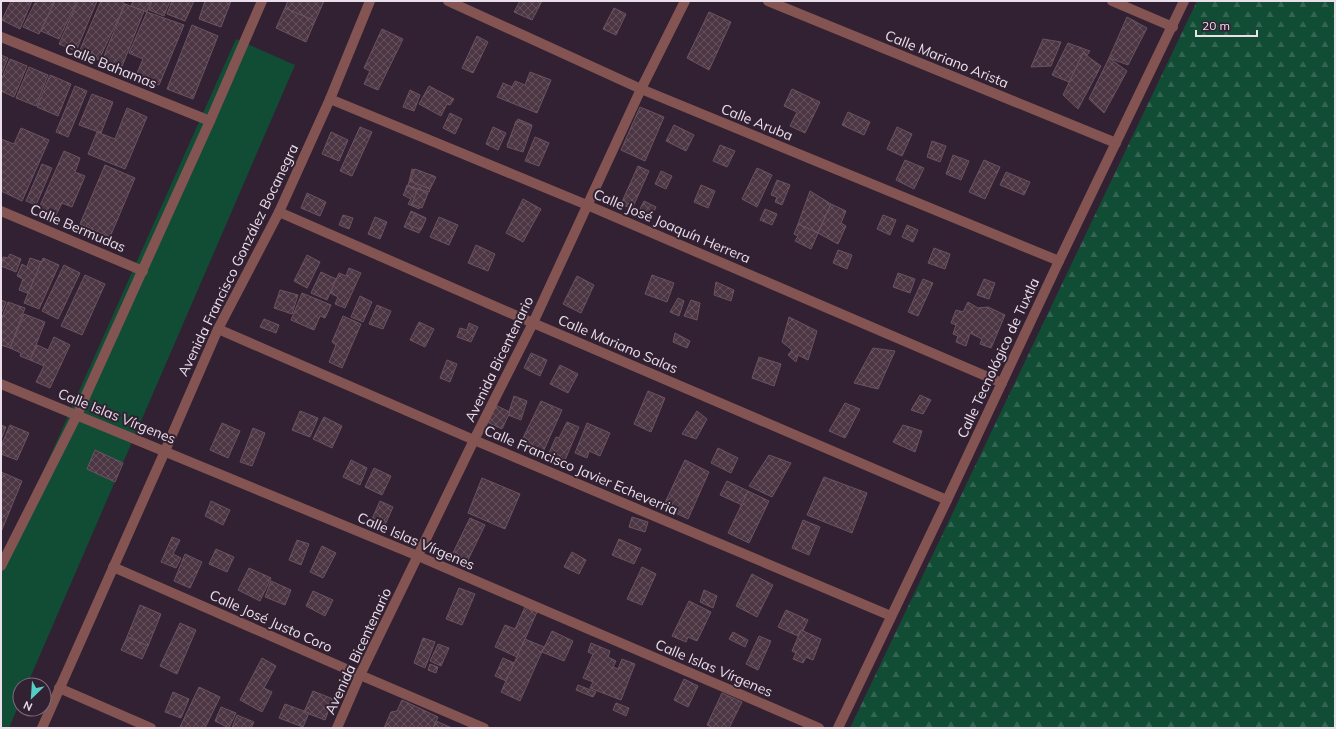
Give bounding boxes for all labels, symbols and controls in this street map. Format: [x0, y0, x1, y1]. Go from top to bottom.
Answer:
scale bar [1196, 12, 1257, 38]
text: 20 m [1202, 18, 1230, 33]
street label: Calle Mariano Arista [883, 26, 1011, 92]
street label: Calle Bahamas [62, 39, 160, 93]
street label: Calle Aruba [718, 99, 796, 145]
street label: Avenida Francisco González Bocanegra [174, 141, 302, 379]
street label: Calle José Joaquín Herrera [591, 185, 753, 267]
street label: Calle Bermudas [28, 200, 129, 256]
street label: Calle Tecnológico de Tuxtla [953, 275, 1043, 441]
street label: Avenida Bicentenario [461, 293, 537, 425]
street label: Calle Mariano Salas [555, 311, 681, 377]
street label: Calle Islas Vírgenes [55, 384, 179, 448]
street label: Calle Francisco Javier Echeverria [482, 421, 680, 519]
street label: Calle Islas Vírgenes [355, 508, 477, 574]
street label: Avenida Bicentenario [321, 585, 395, 717]
street label: Calle José Justo Coro [207, 586, 335, 656]
street label: Calle Islas Vírgenes [653, 635, 775, 701]
north arrow [12, 677, 52, 717]
text: N [21, 698, 34, 714]

